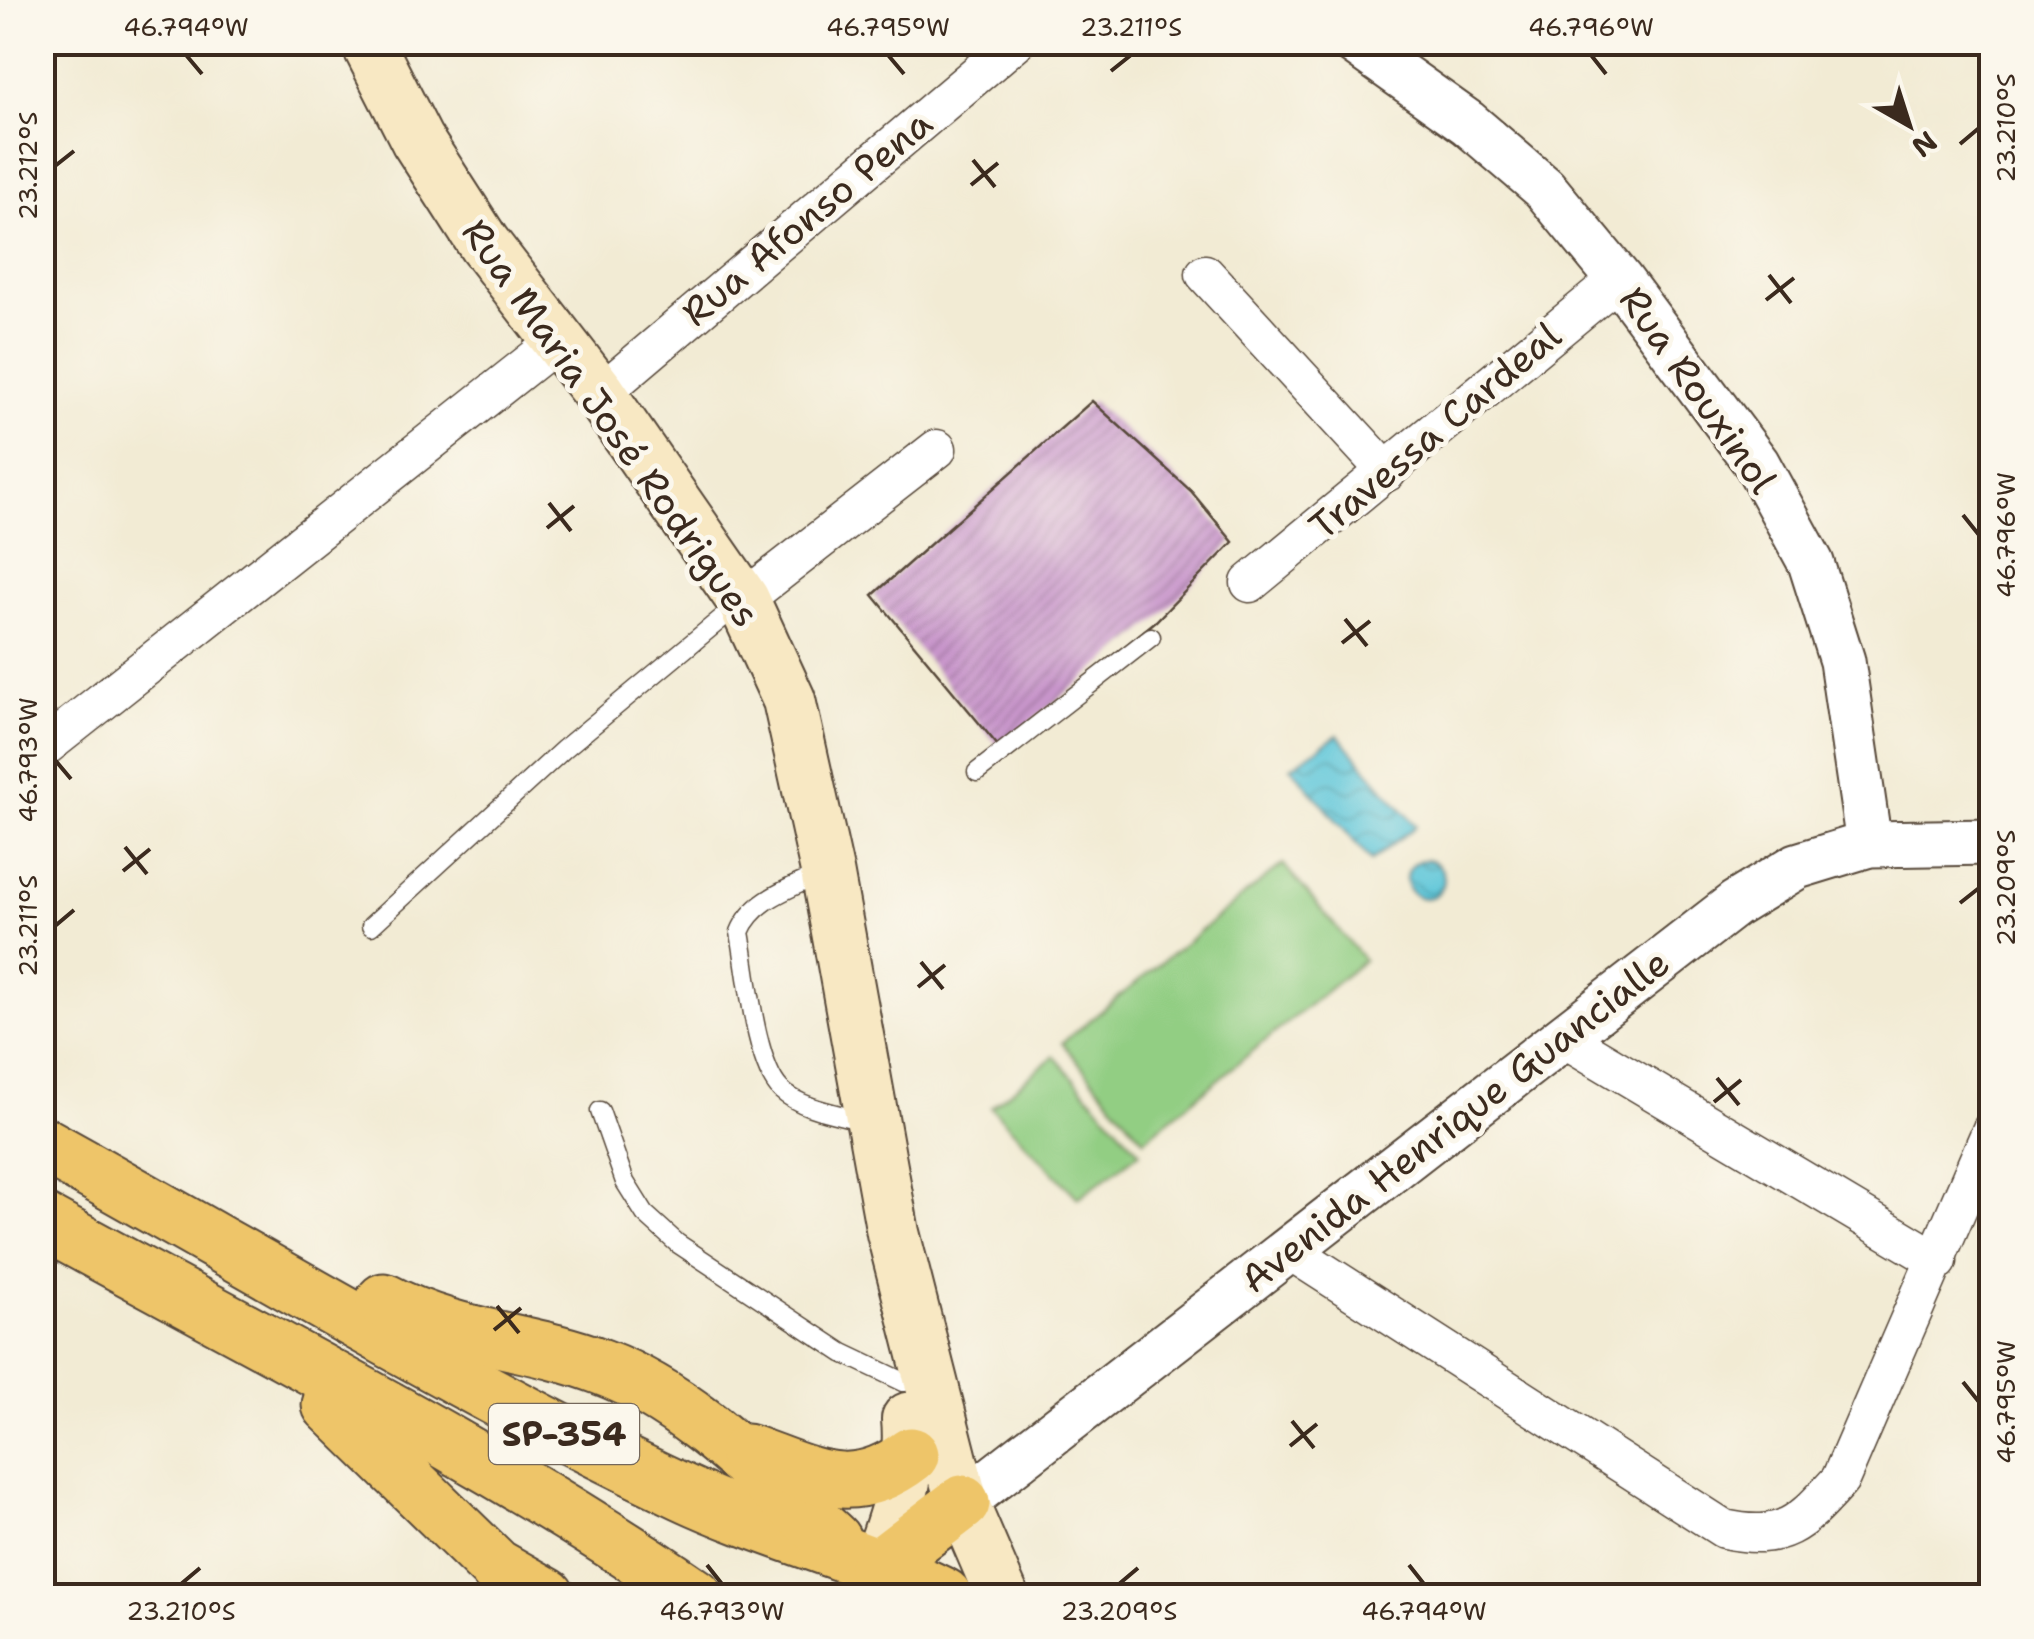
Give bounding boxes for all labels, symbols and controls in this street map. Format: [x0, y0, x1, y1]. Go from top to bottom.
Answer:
text: 46.794°W [123, 10, 249, 44]
text: 46.795°W [826, 10, 950, 44]
text: 23.211°S [1080, 10, 1182, 44]
text: 46.796°W [1528, 10, 1654, 44]
text: 23.210°S [1989, 73, 2023, 183]
north arrow [1859, 75, 1959, 175]
street label: Rua Afonso Pena [671, 98, 943, 337]
text: 23.212°S [11, 112, 45, 220]
text: N [1904, 123, 1945, 166]
street label: Rua Maria José Rodrigues [451, 209, 772, 637]
street label: Rua Rouxinol [1608, 276, 1789, 504]
street label: Travessa Cardeal [1298, 310, 1572, 551]
text: 46.796°W [1989, 472, 2023, 598]
text: 46.793°W [11, 697, 45, 823]
text: 23.209°S [1989, 830, 2023, 946]
text: 23.211°S [11, 875, 45, 977]
street label: Avenida Henrique Guancialle [1230, 937, 1680, 1304]
text: 46.795°W [1989, 1340, 2023, 1464]
road number: SP-354 [489, 1404, 639, 1464]
text: 23.210°S [126, 1594, 236, 1628]
text: 46.793°W [659, 1594, 785, 1628]
text: 23.209°S [1061, 1594, 1177, 1628]
text: 46.794°W [1361, 1594, 1487, 1628]

